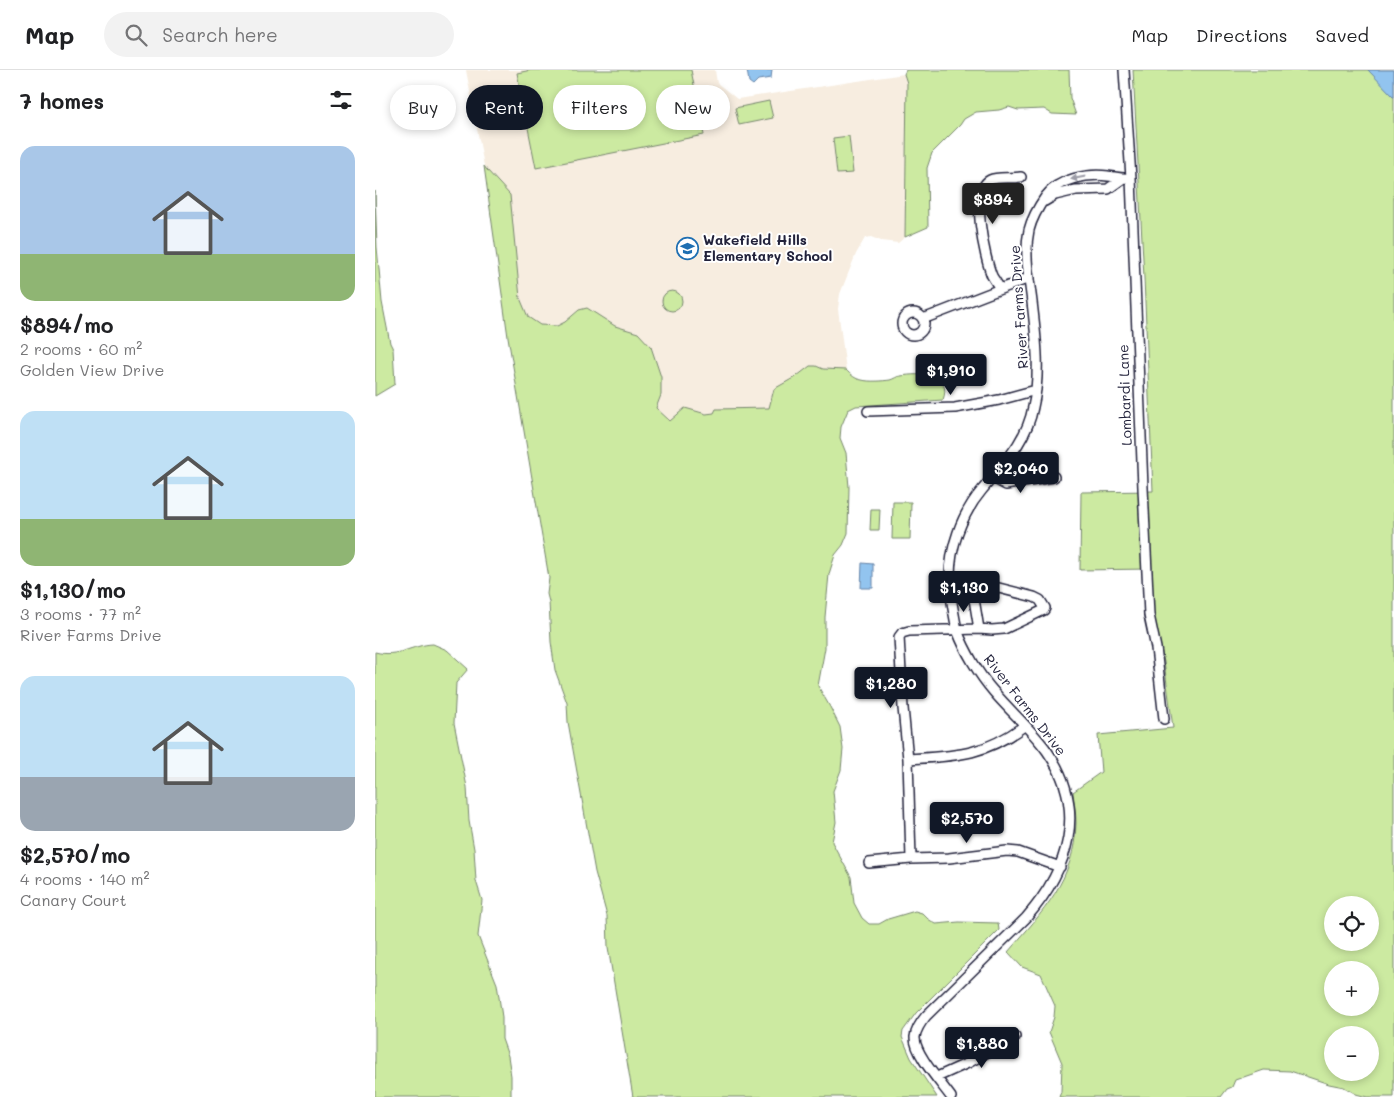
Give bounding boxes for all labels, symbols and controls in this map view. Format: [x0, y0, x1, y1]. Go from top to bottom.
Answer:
search box [104, 12, 454, 57]
text: Map [25, 19, 74, 50]
icon: search [122, 21, 150, 49]
text: Search here [162, 22, 278, 47]
text: Map [1131, 23, 1168, 47]
text: Directions [1196, 23, 1288, 47]
text: Saved [1316, 23, 1369, 47]
chip: Buy [390, 85, 456, 130]
chip: Rent [466, 85, 543, 130]
chip: Filters [553, 85, 646, 130]
chip: New [656, 85, 730, 130]
icon: filters [327, 86, 355, 114]
text: 7 homes [20, 87, 104, 114]
one-way arrow [1069, 175, 1085, 183]
icon: home [143, 178, 233, 268]
pin: $894 [963, 182, 1023, 225]
text: $894 [973, 188, 1013, 209]
place label: Wakefield Hills Elementary School [703, 230, 832, 265]
school or university icon: Wakefield Hills Elementary School [675, 236, 699, 260]
street label: River Farms Drive [1005, 245, 1032, 369]
text: $894/mo [20, 311, 114, 338]
text: 2 rooms · 60 m² [20, 338, 142, 359]
street label: Lombardi Lane [1113, 344, 1136, 446]
pin: $1,910 [910, 354, 992, 396]
text: Golden View Drive [20, 359, 164, 380]
text: $1,910 [927, 359, 975, 380]
icon: home [143, 443, 233, 533]
pin: $2,040 [980, 452, 1062, 494]
text: $2,040 [994, 457, 1048, 478]
pin: $1,130 [923, 570, 1005, 613]
text: $1,130/mo [20, 576, 126, 603]
text: $1,130 [940, 576, 988, 597]
text: 3 rooms · 77 m² [20, 603, 141, 624]
text: River Farms Drive [20, 624, 162, 645]
street label: River Farms Drive [980, 650, 1071, 759]
pin: $1,280 [850, 666, 932, 709]
text: $1,280 [865, 672, 917, 693]
icon: home [143, 708, 233, 798]
pin: $2,570 [926, 802, 1008, 844]
text: $2,570 [941, 807, 993, 828]
text: $2,570/mo [20, 841, 130, 868]
text: 4 rooms · 140 m² [20, 868, 150, 889]
text: Canary Court [20, 889, 126, 910]
map controls [1324, 896, 1379, 1081]
button: locate [1324, 896, 1379, 951]
button: + [1324, 961, 1379, 1016]
pin: $1,880 [941, 1026, 1023, 1069]
button: − [1324, 1026, 1379, 1081]
text: $1,880 [956, 1032, 1008, 1053]

